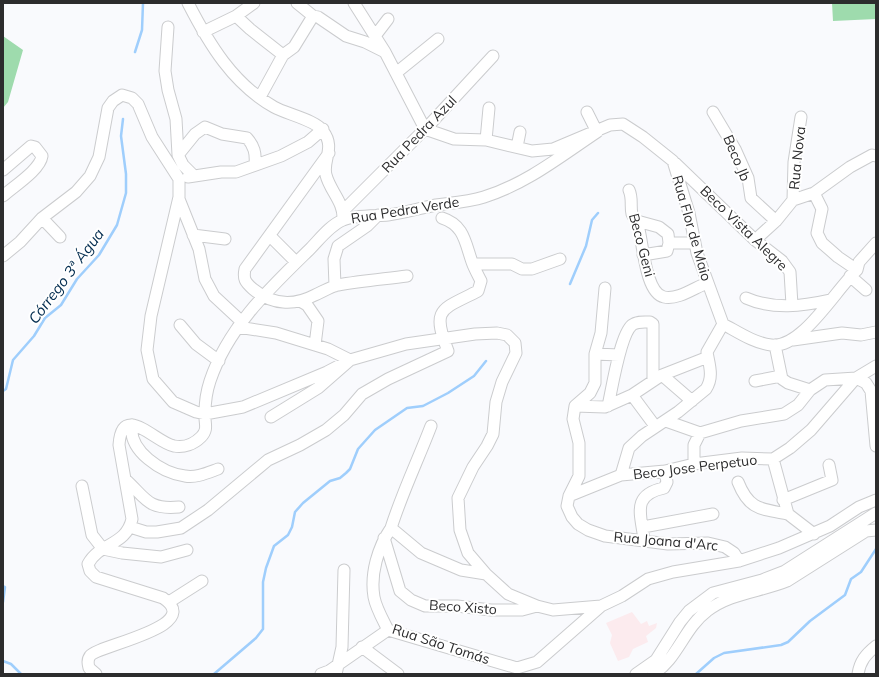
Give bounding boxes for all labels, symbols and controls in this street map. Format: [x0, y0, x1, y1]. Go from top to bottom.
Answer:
street label: Rua Pedra Azul [378, 92, 460, 176]
street label: Rua Nova [785, 125, 809, 191]
street label: Beco Jb [719, 132, 755, 184]
street label: Rua Flor de Maio [668, 173, 716, 283]
street label: Beco Vista Alegre [696, 182, 792, 274]
street label: Rua Pedra Verde [350, 193, 460, 227]
street label: Beco Geni [625, 211, 659, 279]
water label: Córrego 3ª Água [24, 225, 108, 327]
street label: Beco Jose Perpetuo [632, 450, 758, 484]
street label: Rua Joana d'Arc [613, 527, 719, 555]
street label: Beco Xisto [429, 596, 497, 618]
street label: Rua São Tomás [390, 620, 492, 668]

